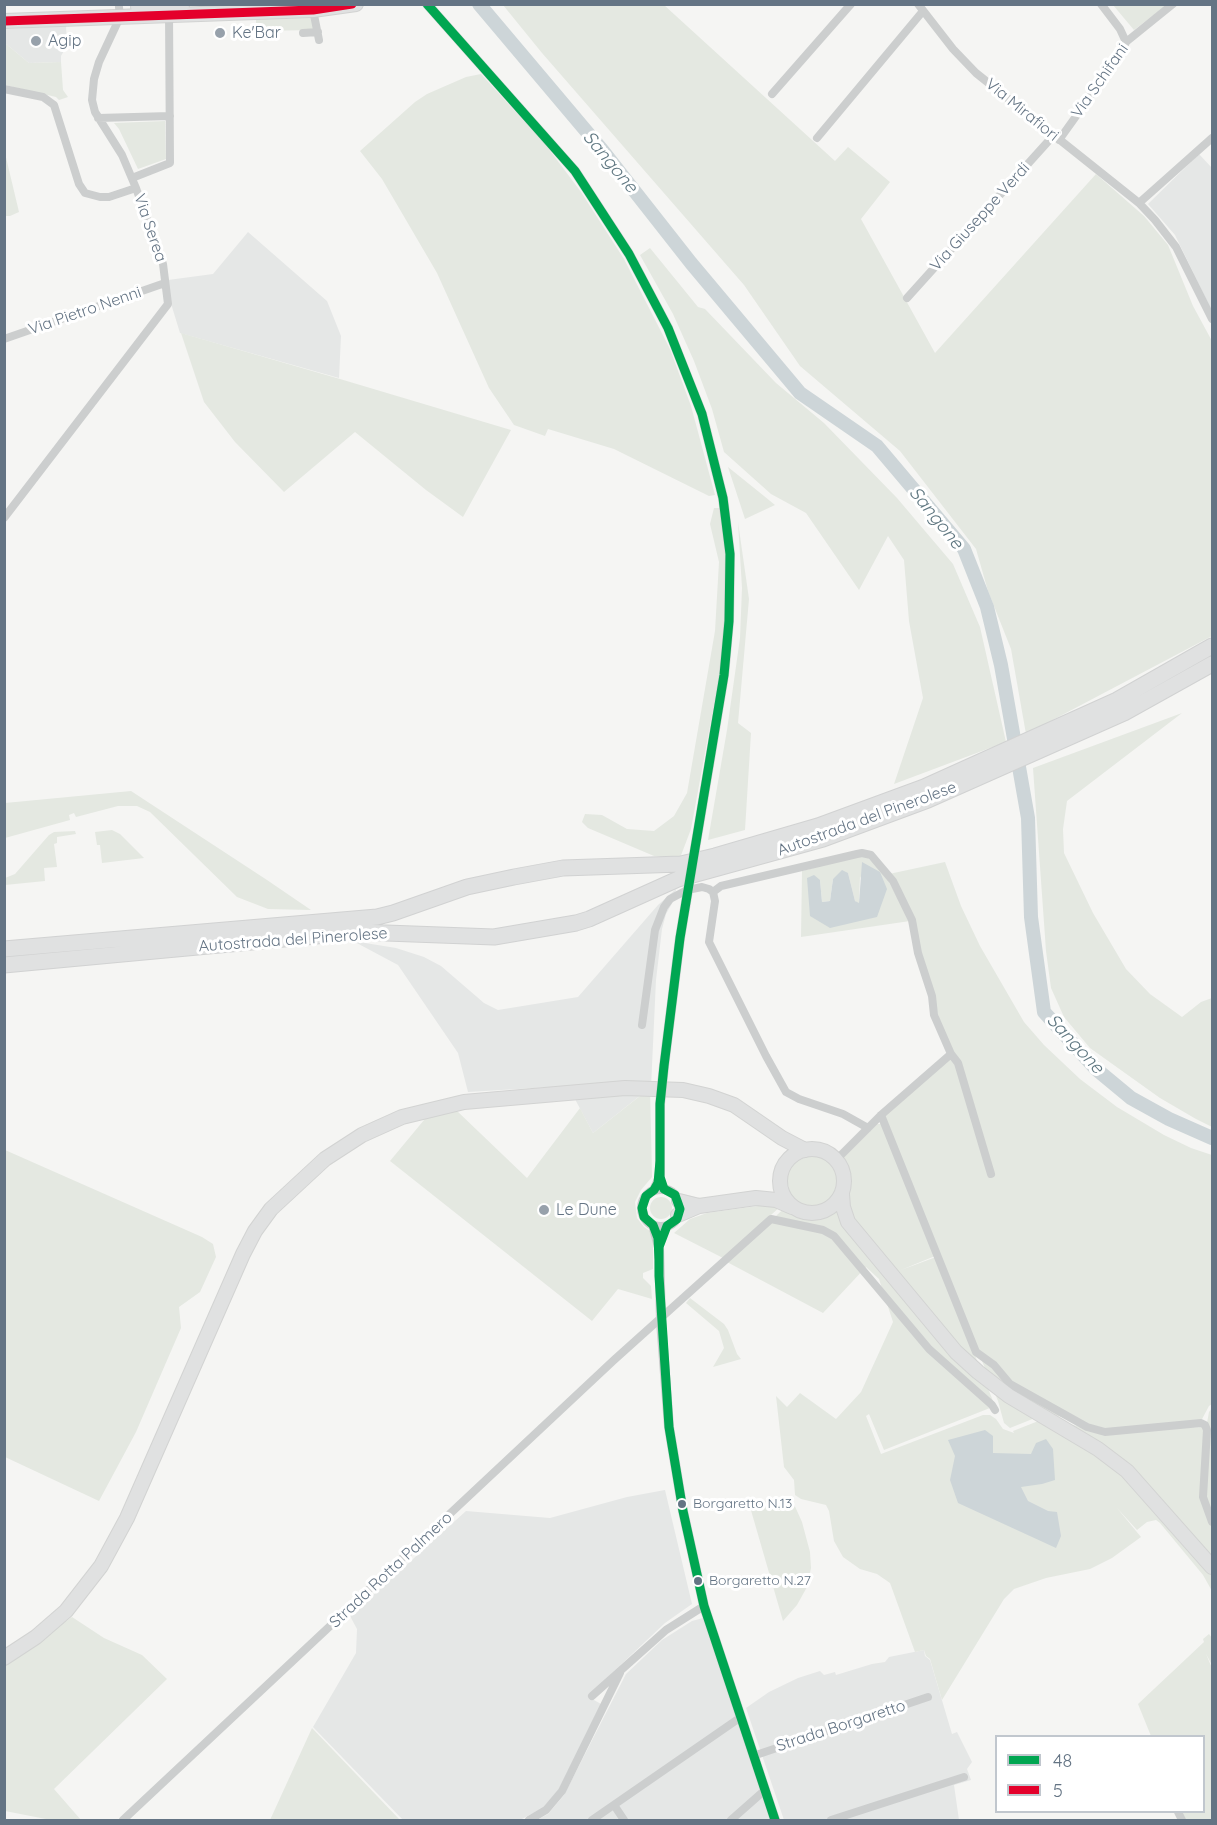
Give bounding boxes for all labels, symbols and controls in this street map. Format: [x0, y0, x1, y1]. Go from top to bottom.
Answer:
place label: Ke'Bar [232, 23, 281, 43]
marker: Ke'Bar [213, 26, 227, 40]
place label: Agip [48, 31, 81, 51]
marker: Agip [29, 34, 43, 48]
street label: Via Schifani [1067, 40, 1133, 122]
street label: Via Mirafiori [981, 75, 1063, 145]
water label: Sangone [578, 127, 642, 197]
street label: Via Giuseppe Verdi [926, 159, 1034, 275]
street label: Via Serea [129, 191, 171, 265]
street label: Via Pietro Nenni [26, 283, 144, 339]
water label: Sangone [904, 483, 968, 553]
street label: Autostrada del Pinerolese [775, 778, 959, 860]
street label: Autostrada del Pinerolese [198, 924, 388, 956]
water label: Sangone [1042, 1010, 1108, 1078]
place label: Le Dune [556, 1200, 617, 1220]
marker: Le Dune [537, 1203, 551, 1217]
place label: Borgaretto N.13 [693, 1496, 792, 1512]
marker: Borgaretto N.13 [676, 1498, 688, 1510]
street label: Strada Rotta Palmero [326, 1508, 456, 1632]
place label: Borgaretto N.27 [709, 1573, 811, 1589]
marker: Borgaretto N.27 [692, 1575, 704, 1587]
street label: Strada Borgaretto [774, 1696, 908, 1756]
legend [995, 1735, 1205, 1813]
text: 48 [1053, 1749, 1072, 1772]
text: 5 [1053, 1779, 1063, 1802]

